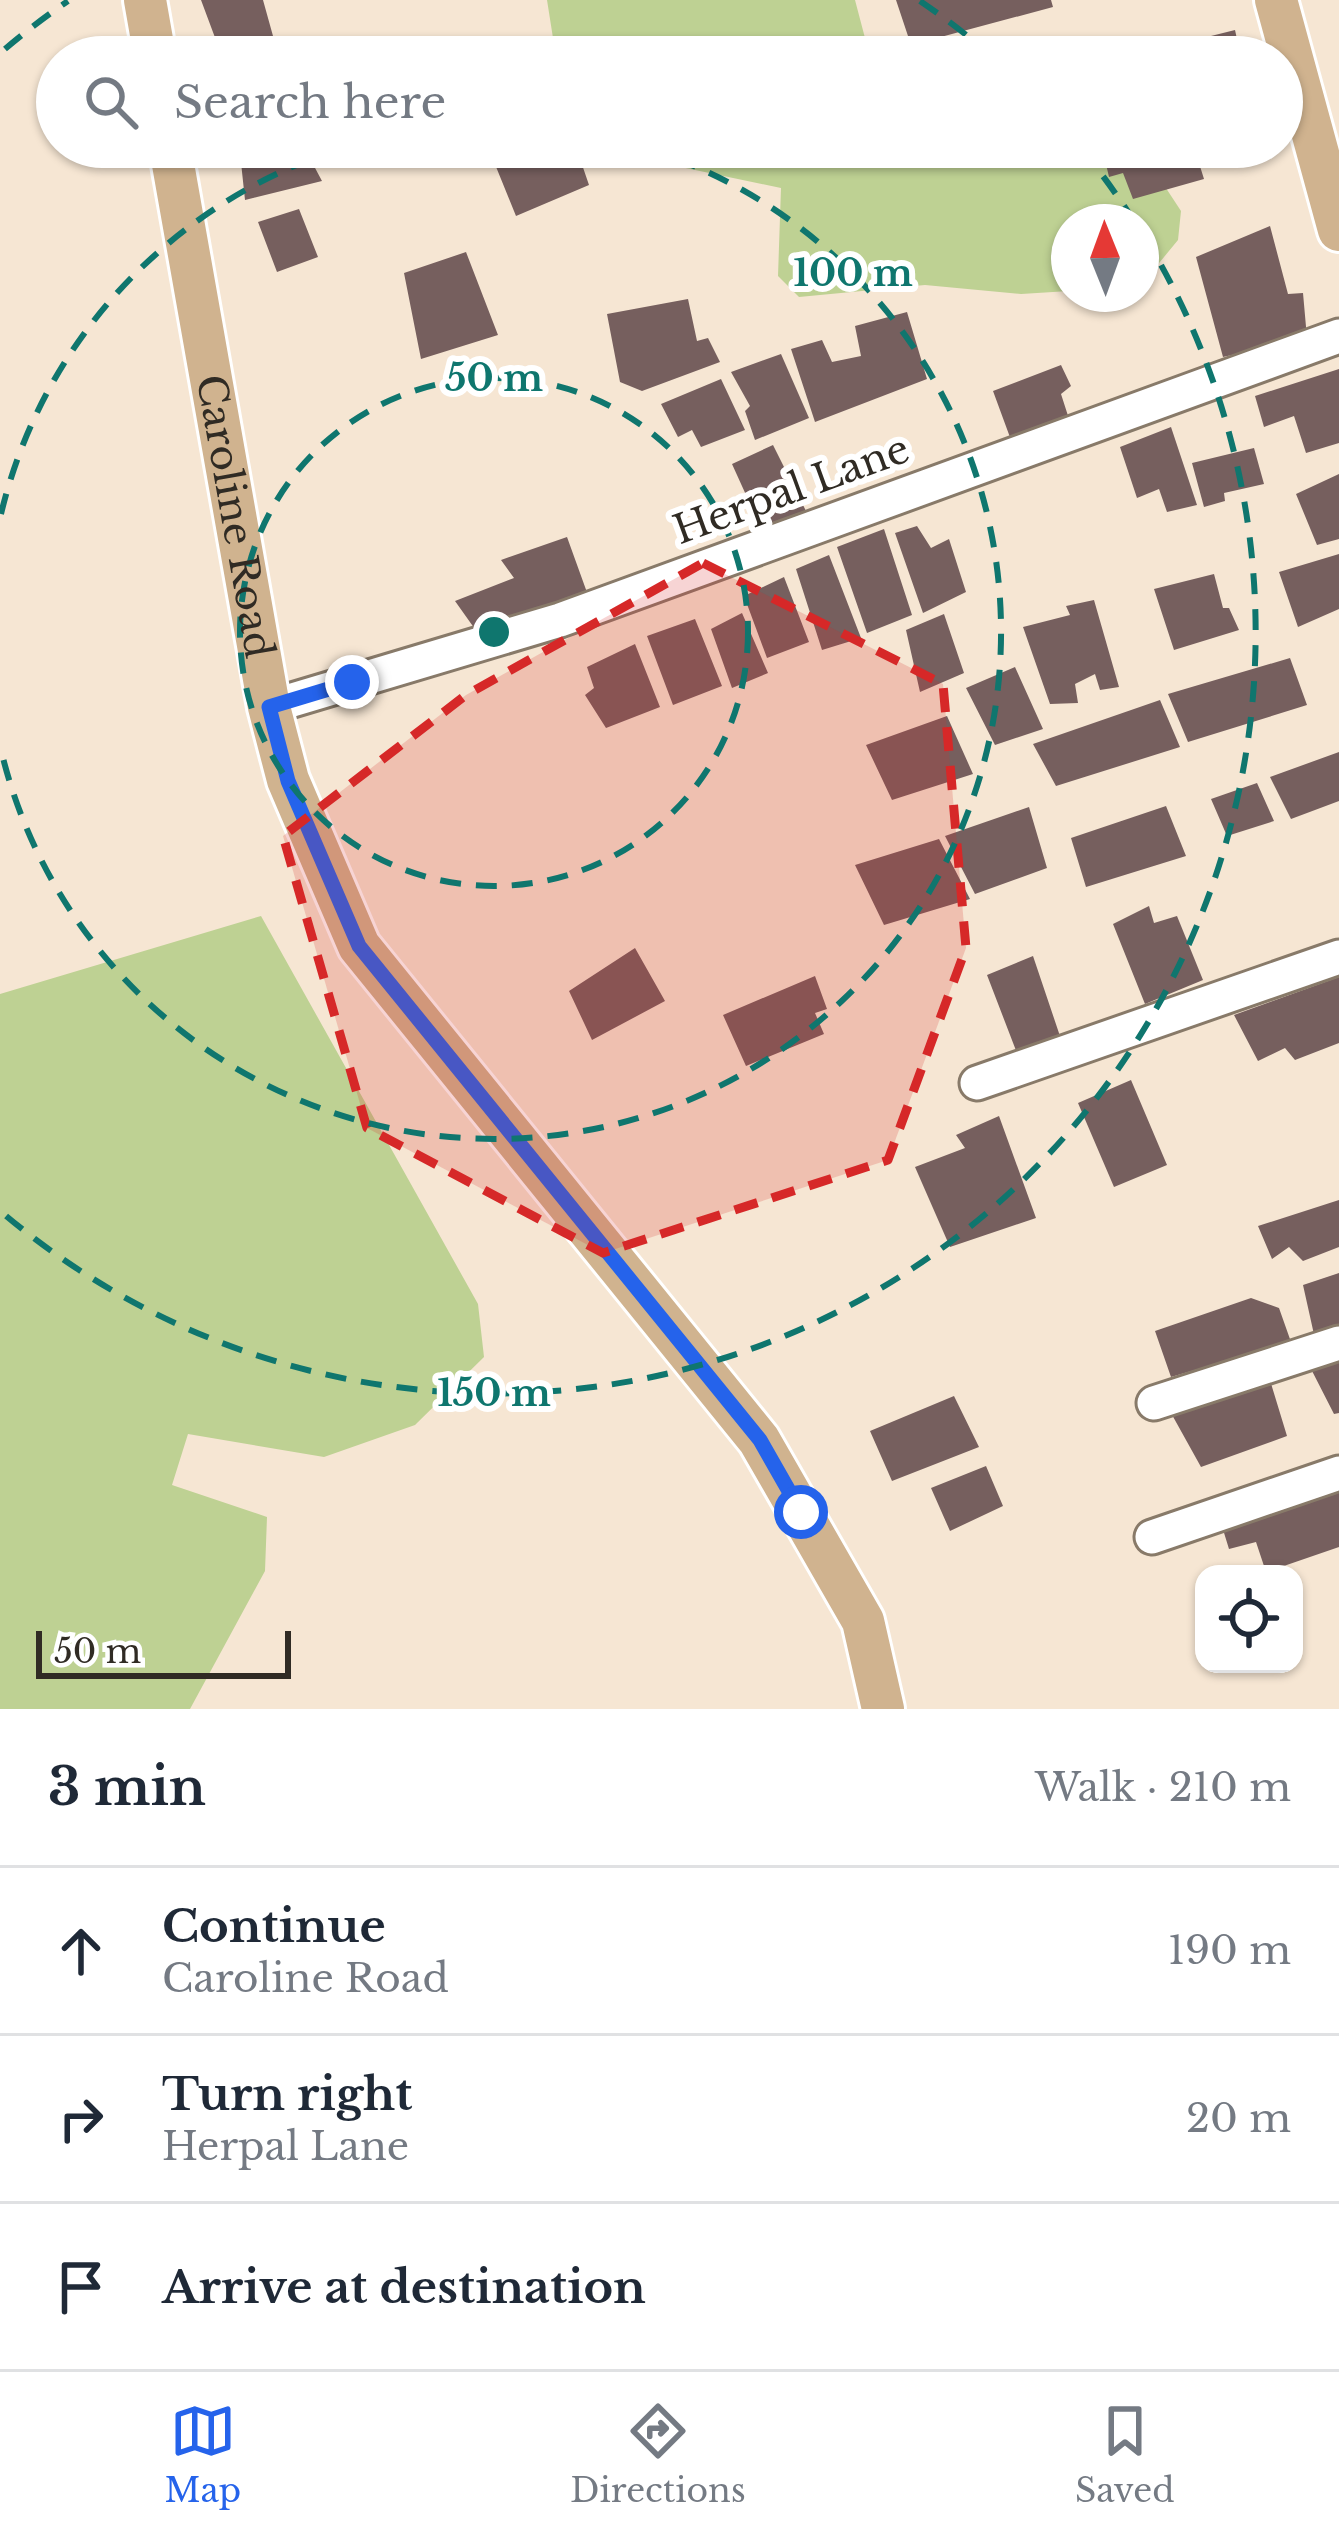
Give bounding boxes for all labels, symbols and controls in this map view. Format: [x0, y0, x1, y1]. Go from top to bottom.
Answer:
search box [36, 36, 1303, 168]
icon: search [78, 69, 144, 135]
text: Search here [174, 74, 446, 130]
north arrow [1051, 204, 1159, 312]
text: 100 m [793, 251, 913, 296]
text: 50 m [445, 356, 543, 401]
street label: Caroline Road [186, 371, 284, 662]
street label: Herpal Lane [667, 424, 916, 555]
centre of rings [473, 611, 515, 653]
route end [325, 655, 379, 709]
text: 150 m [437, 1371, 551, 1416]
route start [774, 1485, 828, 1539]
map controls [1195, 1565, 1303, 1673]
button: locate [1195, 1565, 1303, 1673]
scale bar [36, 1625, 291, 1678]
text: 50 m [54, 1631, 141, 1672]
text: 3 min [48, 1756, 206, 1819]
text: Walk · 210 m [1035, 1763, 1291, 1812]
text: Continue [162, 1898, 386, 1954]
icon: ahead [48, 1918, 114, 1984]
text: 190 m [1168, 1926, 1291, 1975]
text: Caroline Road [162, 1954, 449, 2003]
text: Turn right [162, 2066, 412, 2122]
icon: right [48, 2086, 114, 2152]
text: 20 m [1186, 2094, 1291, 2143]
text: Herpal Lane [162, 2122, 409, 2171]
icon: arrive [48, 2254, 114, 2320]
text: Arrive at destination [162, 2259, 646, 2315]
tab: Map [165, 2398, 241, 2511]
tab: Directions [570, 2398, 746, 2511]
tab: Saved [1075, 2398, 1174, 2511]

